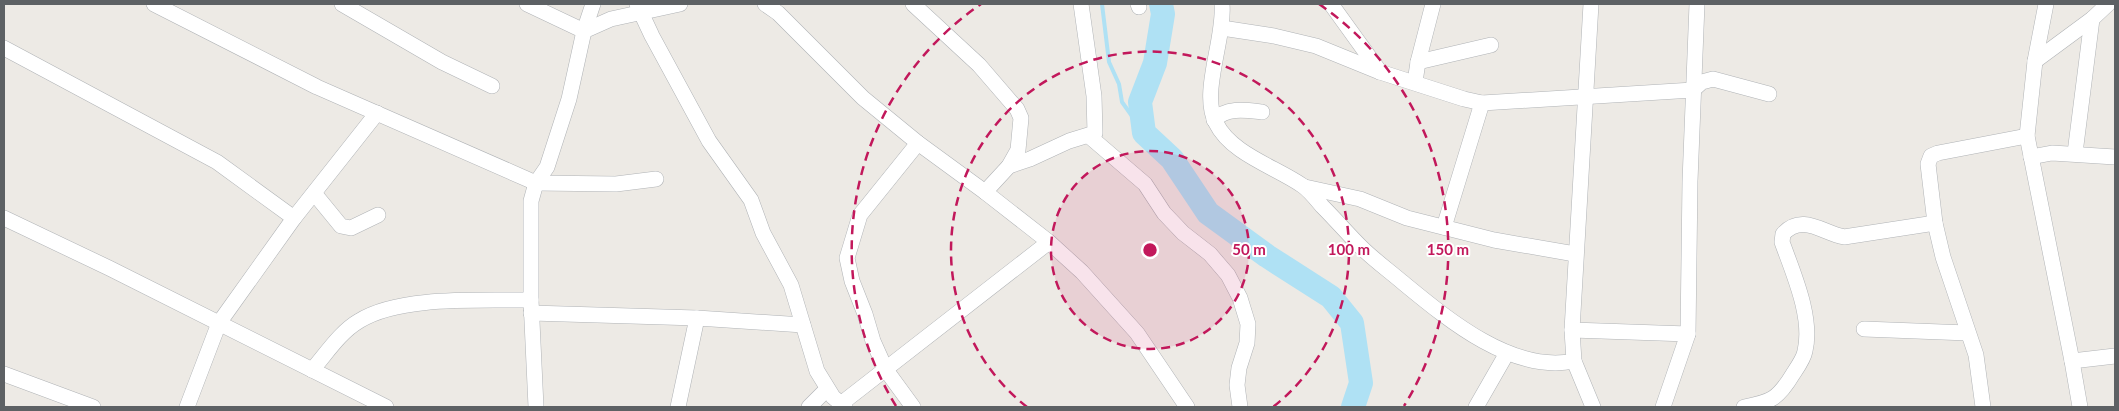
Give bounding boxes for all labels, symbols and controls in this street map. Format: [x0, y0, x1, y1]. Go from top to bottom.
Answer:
text: 50 m [1232, 240, 1266, 258]
text: 100 m [1328, 240, 1370, 258]
text: 150 m [1427, 240, 1469, 258]
centre of rings [1141, 241, 1159, 259]

